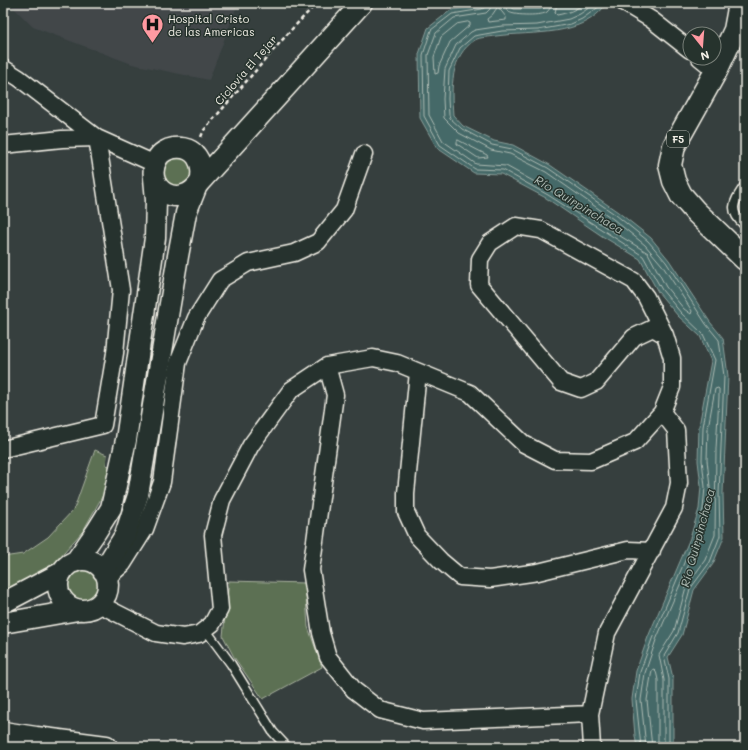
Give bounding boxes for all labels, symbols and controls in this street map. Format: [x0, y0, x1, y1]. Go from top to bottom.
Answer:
place label: Hospital Cristo de las Americas [168, 11, 255, 39]
hospital icon: Hospital Cristo de las Americas [139, 12, 165, 45]
north arrow [682, 26, 722, 66]
street label: Ciclovía El Tejar [211, 31, 280, 108]
text: N [699, 48, 711, 64]
road number: F5 [667, 131, 689, 147]
water label: Río Quirpinchaca [532, 171, 627, 237]
water label: Río Quirpinchaca [676, 487, 718, 589]

